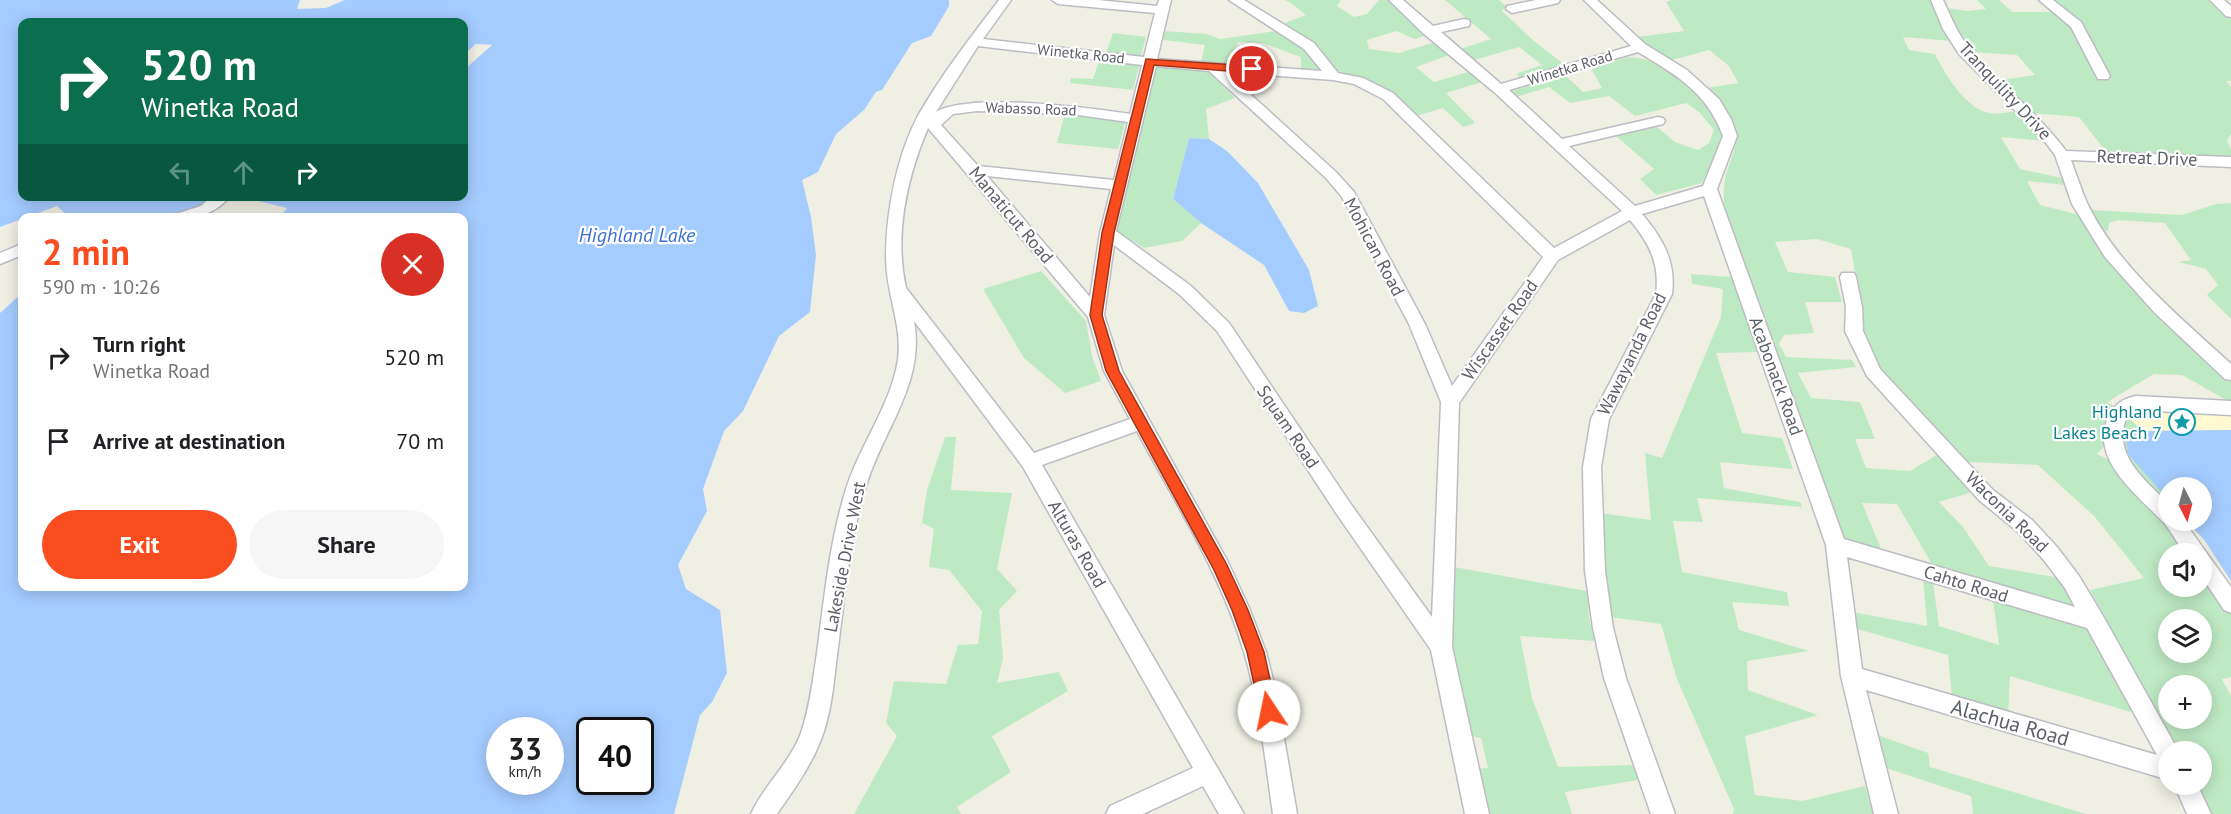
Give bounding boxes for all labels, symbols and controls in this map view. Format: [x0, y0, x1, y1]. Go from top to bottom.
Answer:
text: 520 m [141, 37, 257, 92]
street label: Tranquility Drive [1954, 37, 2057, 145]
street label: Winetka Road [1036, 39, 1126, 68]
icon: right [42, 42, 120, 120]
pin [1226, 43, 1277, 94]
street label: Winetka Road [1525, 46, 1615, 89]
icon: arrive [1235, 52, 1268, 85]
text: Winetka Road [141, 90, 299, 124]
street label: Wabasso Road [985, 97, 1077, 120]
street label: Retreat Drive [2096, 144, 2198, 171]
icon: left [164, 156, 197, 189]
icon: ahead [227, 156, 260, 189]
icon: right [290, 156, 323, 189]
street label: Manaticut Road [964, 161, 1059, 268]
street label: Mohican Road [1339, 194, 1410, 300]
water label: Highland Lake [579, 222, 696, 248]
text: 2 min [42, 228, 130, 275]
button: close [381, 233, 444, 296]
text: 590 m · 10:26 [42, 274, 160, 300]
street label: Wiscasset Road [1456, 275, 1543, 385]
street label: Wawayanda Road [1592, 289, 1671, 419]
street label: Acabonack Road [1744, 313, 1809, 438]
text: Turn right [93, 330, 185, 358]
icon: right [42, 341, 75, 374]
text: 520 m [384, 343, 444, 371]
text: Winetka Road [93, 358, 210, 384]
street label: Squam Road [1252, 381, 1325, 473]
place label: Highland Lakes Beach 7 [2053, 400, 2162, 444]
place icon: Highland Lakes Beach 7 [2167, 407, 2197, 437]
icon: arrive [42, 425, 75, 458]
text: Arrive at destination [93, 427, 285, 455]
text: 70 m [396, 427, 444, 455]
street label: Waconia Road [1961, 466, 2054, 557]
north arrow [2158, 477, 2212, 531]
map controls [2158, 477, 2212, 795]
street label: Lakeside Drive West [819, 480, 870, 634]
street label: Alturas Road [1043, 496, 1112, 592]
button: Exit [42, 510, 237, 579]
button: Share [249, 510, 444, 579]
button: sound [2158, 543, 2212, 597]
street label: Cahto Road [1921, 560, 2011, 607]
button: layers [2158, 609, 2212, 663]
button: + [2158, 675, 2212, 729]
position arrow [1237, 679, 1301, 743]
street label: Alachua Road [1948, 693, 2072, 752]
speed limit sign: 40 [576, 717, 654, 795]
text: 33 [508, 729, 542, 768]
button: − [2158, 741, 2212, 795]
text: km/h [509, 762, 541, 781]

